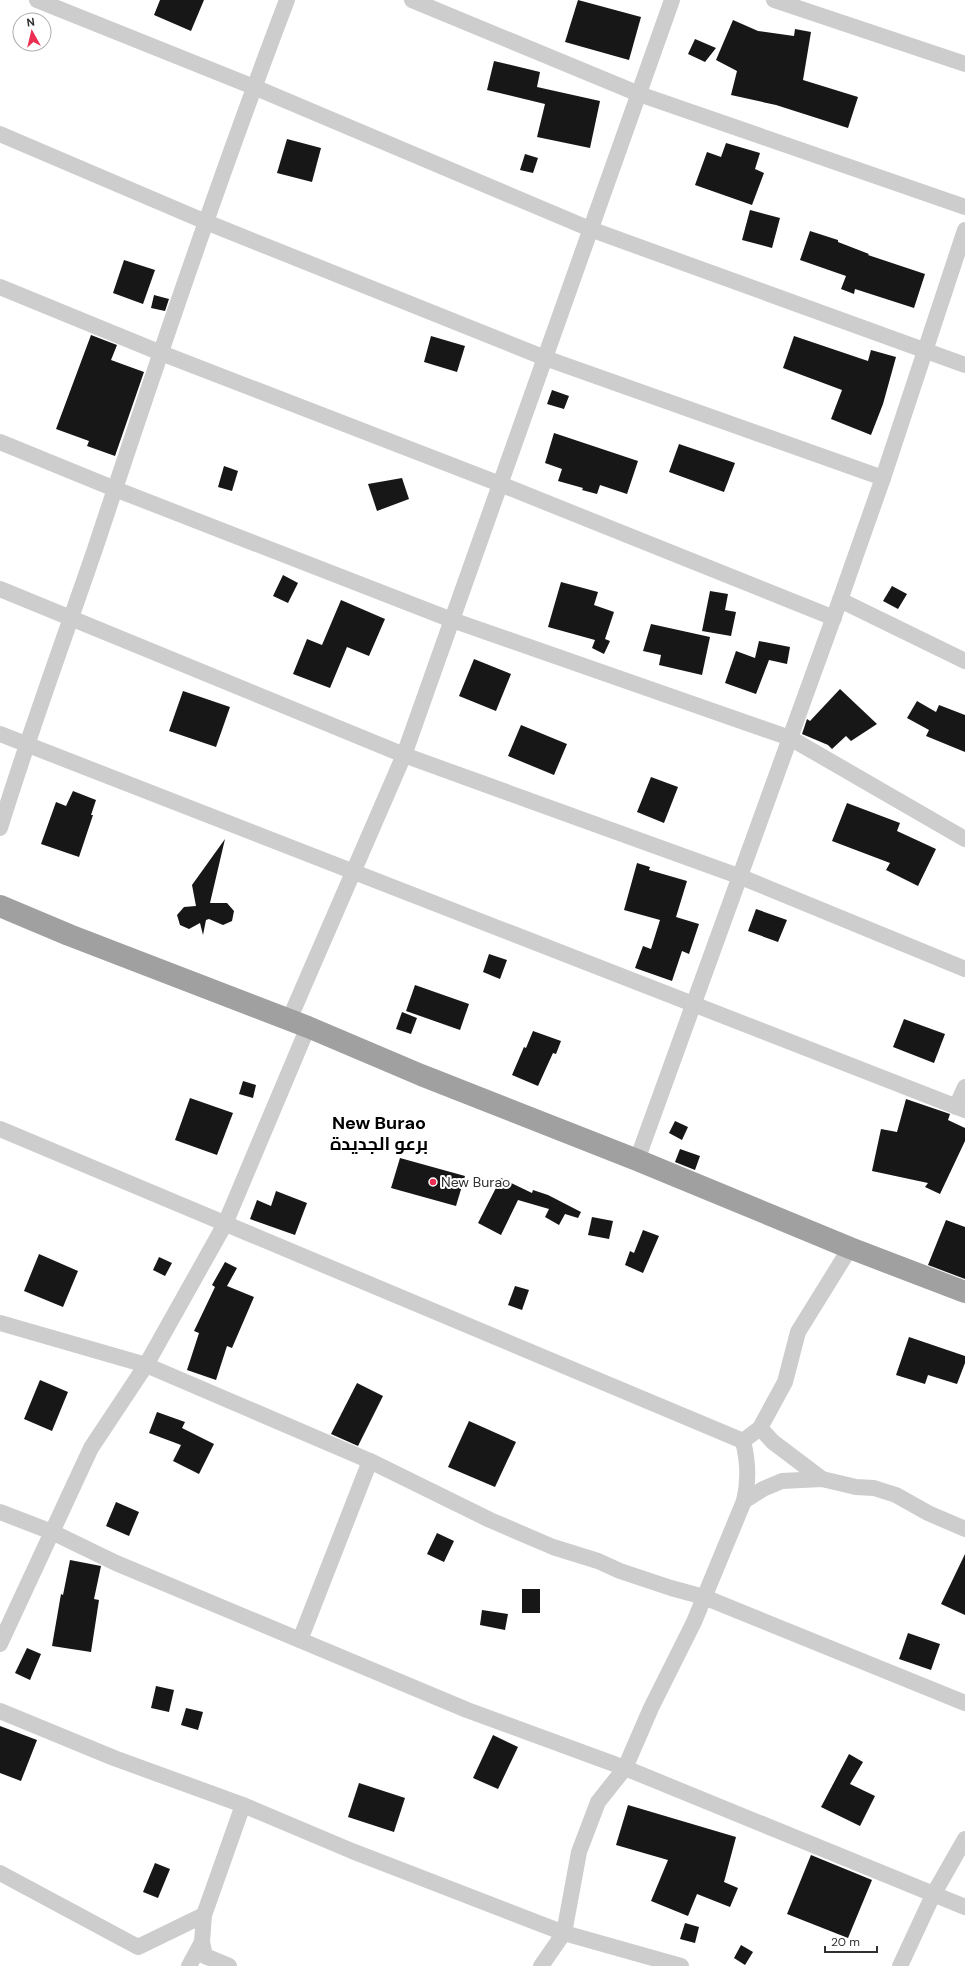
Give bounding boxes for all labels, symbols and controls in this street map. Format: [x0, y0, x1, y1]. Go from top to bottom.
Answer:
north arrow [12, 12, 52, 52]
text: N [26, 15, 36, 30]
district label: New Burao برعو الجديدة [330, 1111, 428, 1156]
place label: New Burao [441, 1173, 510, 1191]
marker: New Burao [428, 1177, 438, 1187]
scale bar [825, 1928, 877, 1954]
text: 20 m [831, 1934, 860, 1950]

